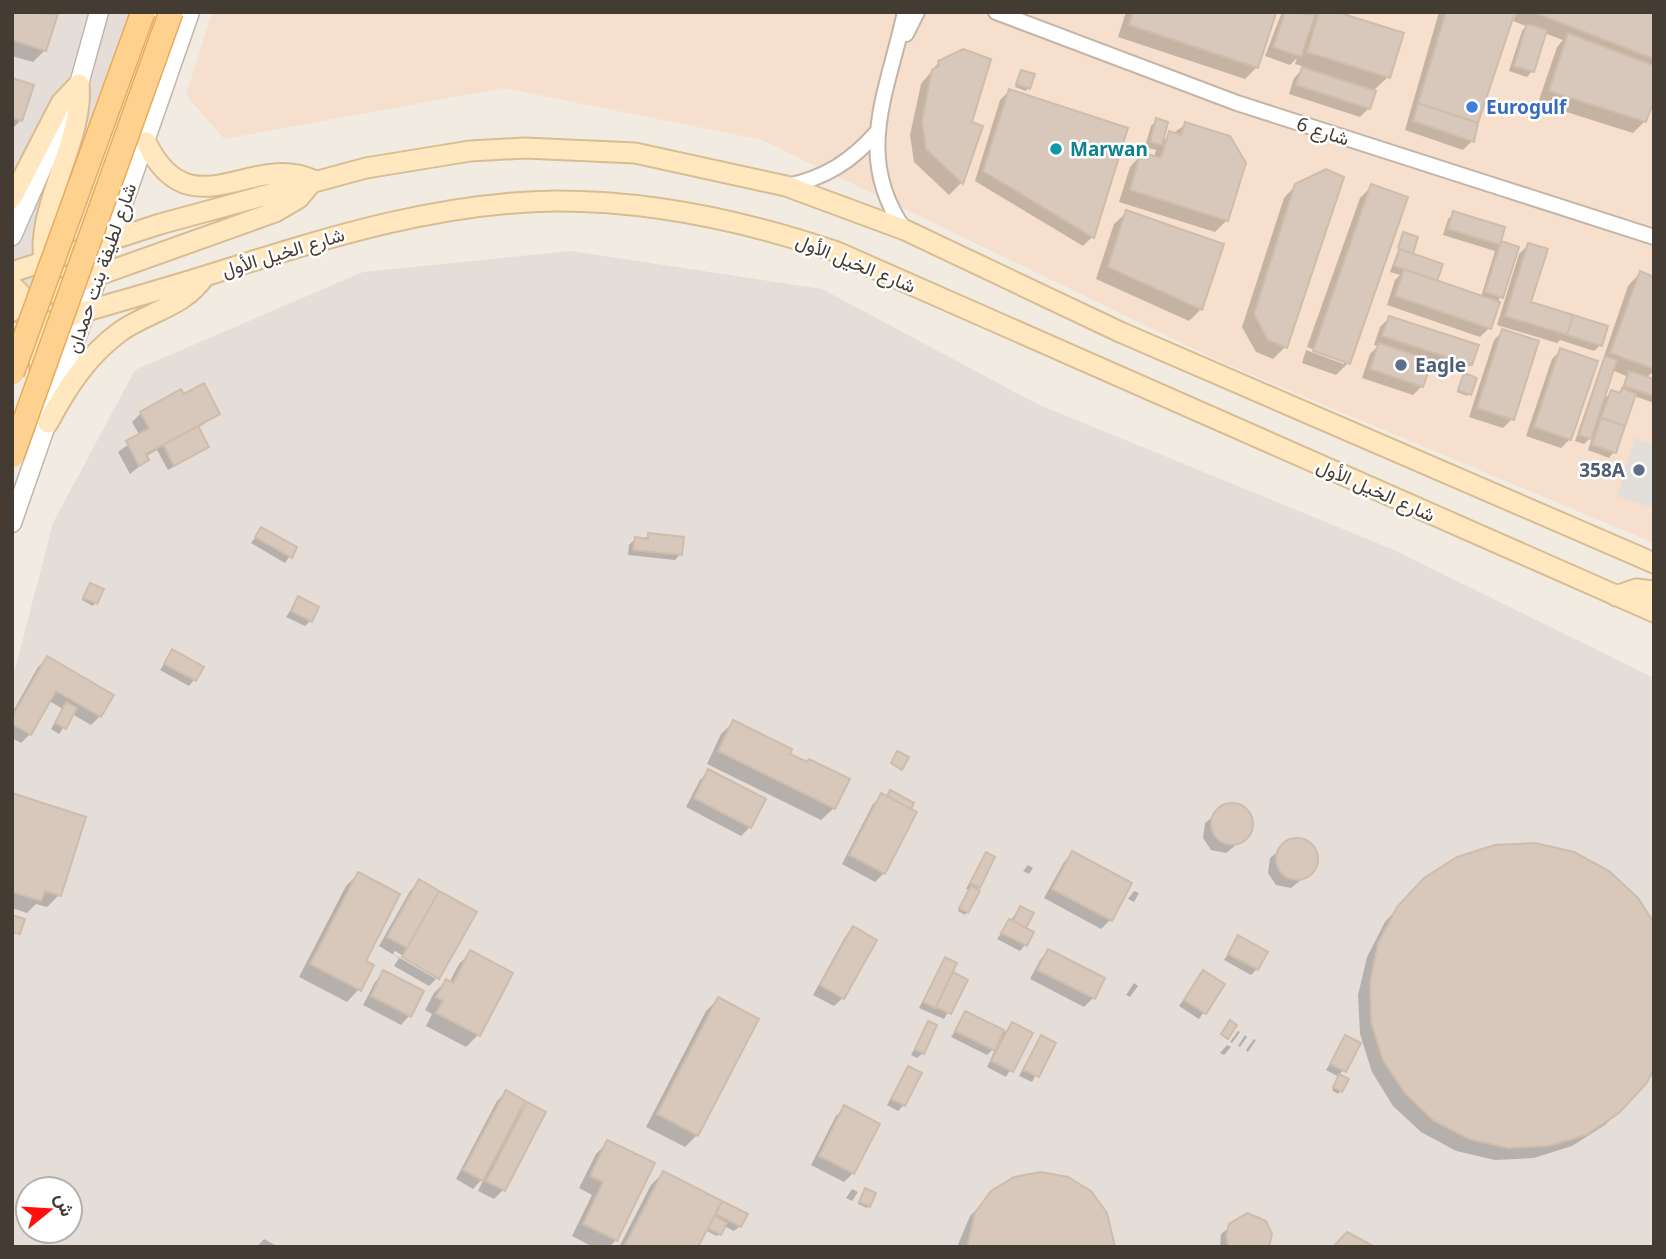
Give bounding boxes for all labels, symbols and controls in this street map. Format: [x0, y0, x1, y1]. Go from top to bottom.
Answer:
place label: Eurogulf [1486, 94, 1568, 120]
marker: Eurogulf [1464, 99, 1480, 115]
street label: شارع 6 [1293, 110, 1353, 152]
place label: Marwan [1070, 136, 1148, 162]
marker: Marwan [1048, 141, 1064, 157]
street label: شارع لطيفة بنت حمدان [60, 180, 142, 356]
street label: شارع الخيل الأول [218, 221, 348, 283]
street label: شارع الخيل الأول [792, 227, 920, 299]
place label: Eagle [1415, 352, 1466, 378]
marker: Eagle [1393, 357, 1409, 373]
street label: شارع الخيل الأول [1313, 452, 1439, 528]
place label: 358A [1579, 457, 1626, 483]
marker: 358A [1631, 462, 1647, 478]
north arrow [14, 1175, 84, 1245]
text: ش [49, 1190, 81, 1220]

